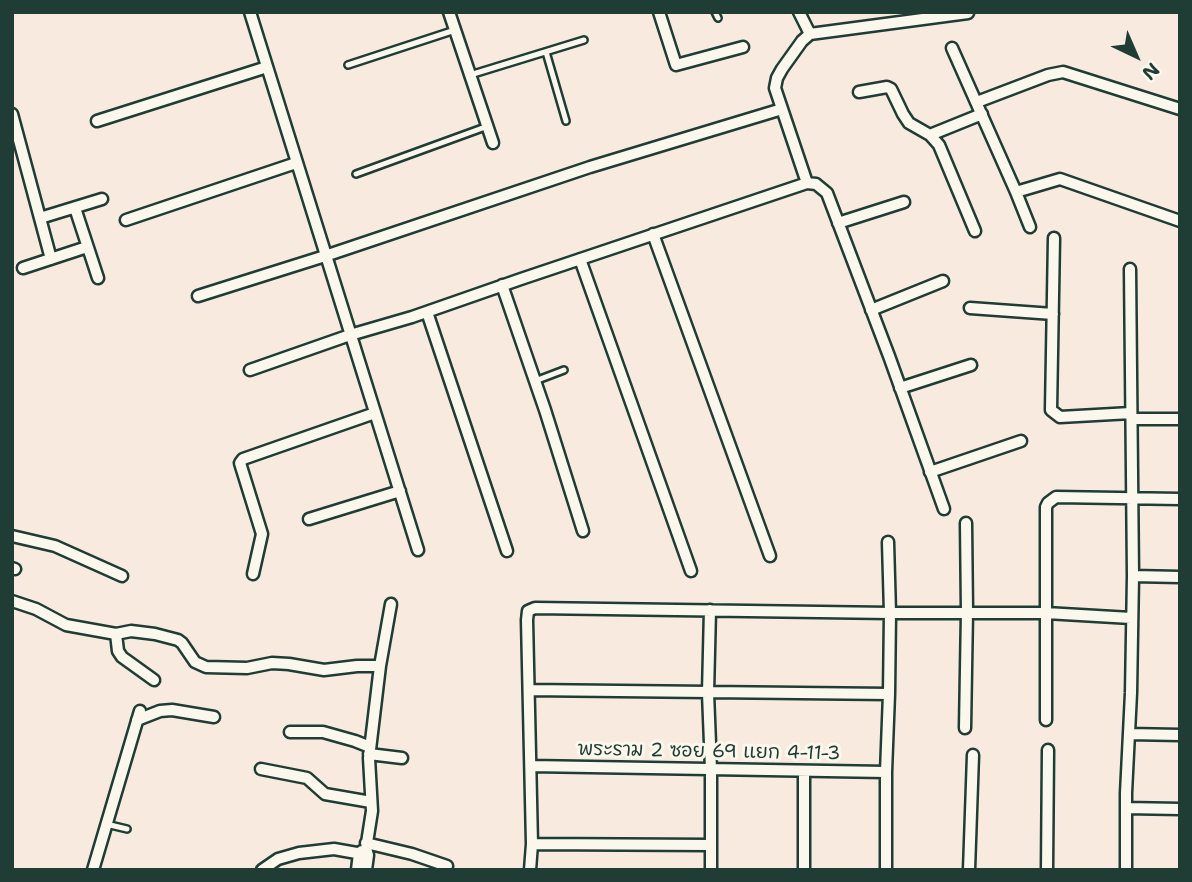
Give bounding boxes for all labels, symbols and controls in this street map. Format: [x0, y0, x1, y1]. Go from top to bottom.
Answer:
north arrow [1101, 21, 1171, 91]
text: N [1137, 57, 1165, 86]
street label: พระราม 2 ซอย 69 แยก 4-11-3 [577, 738, 841, 766]

